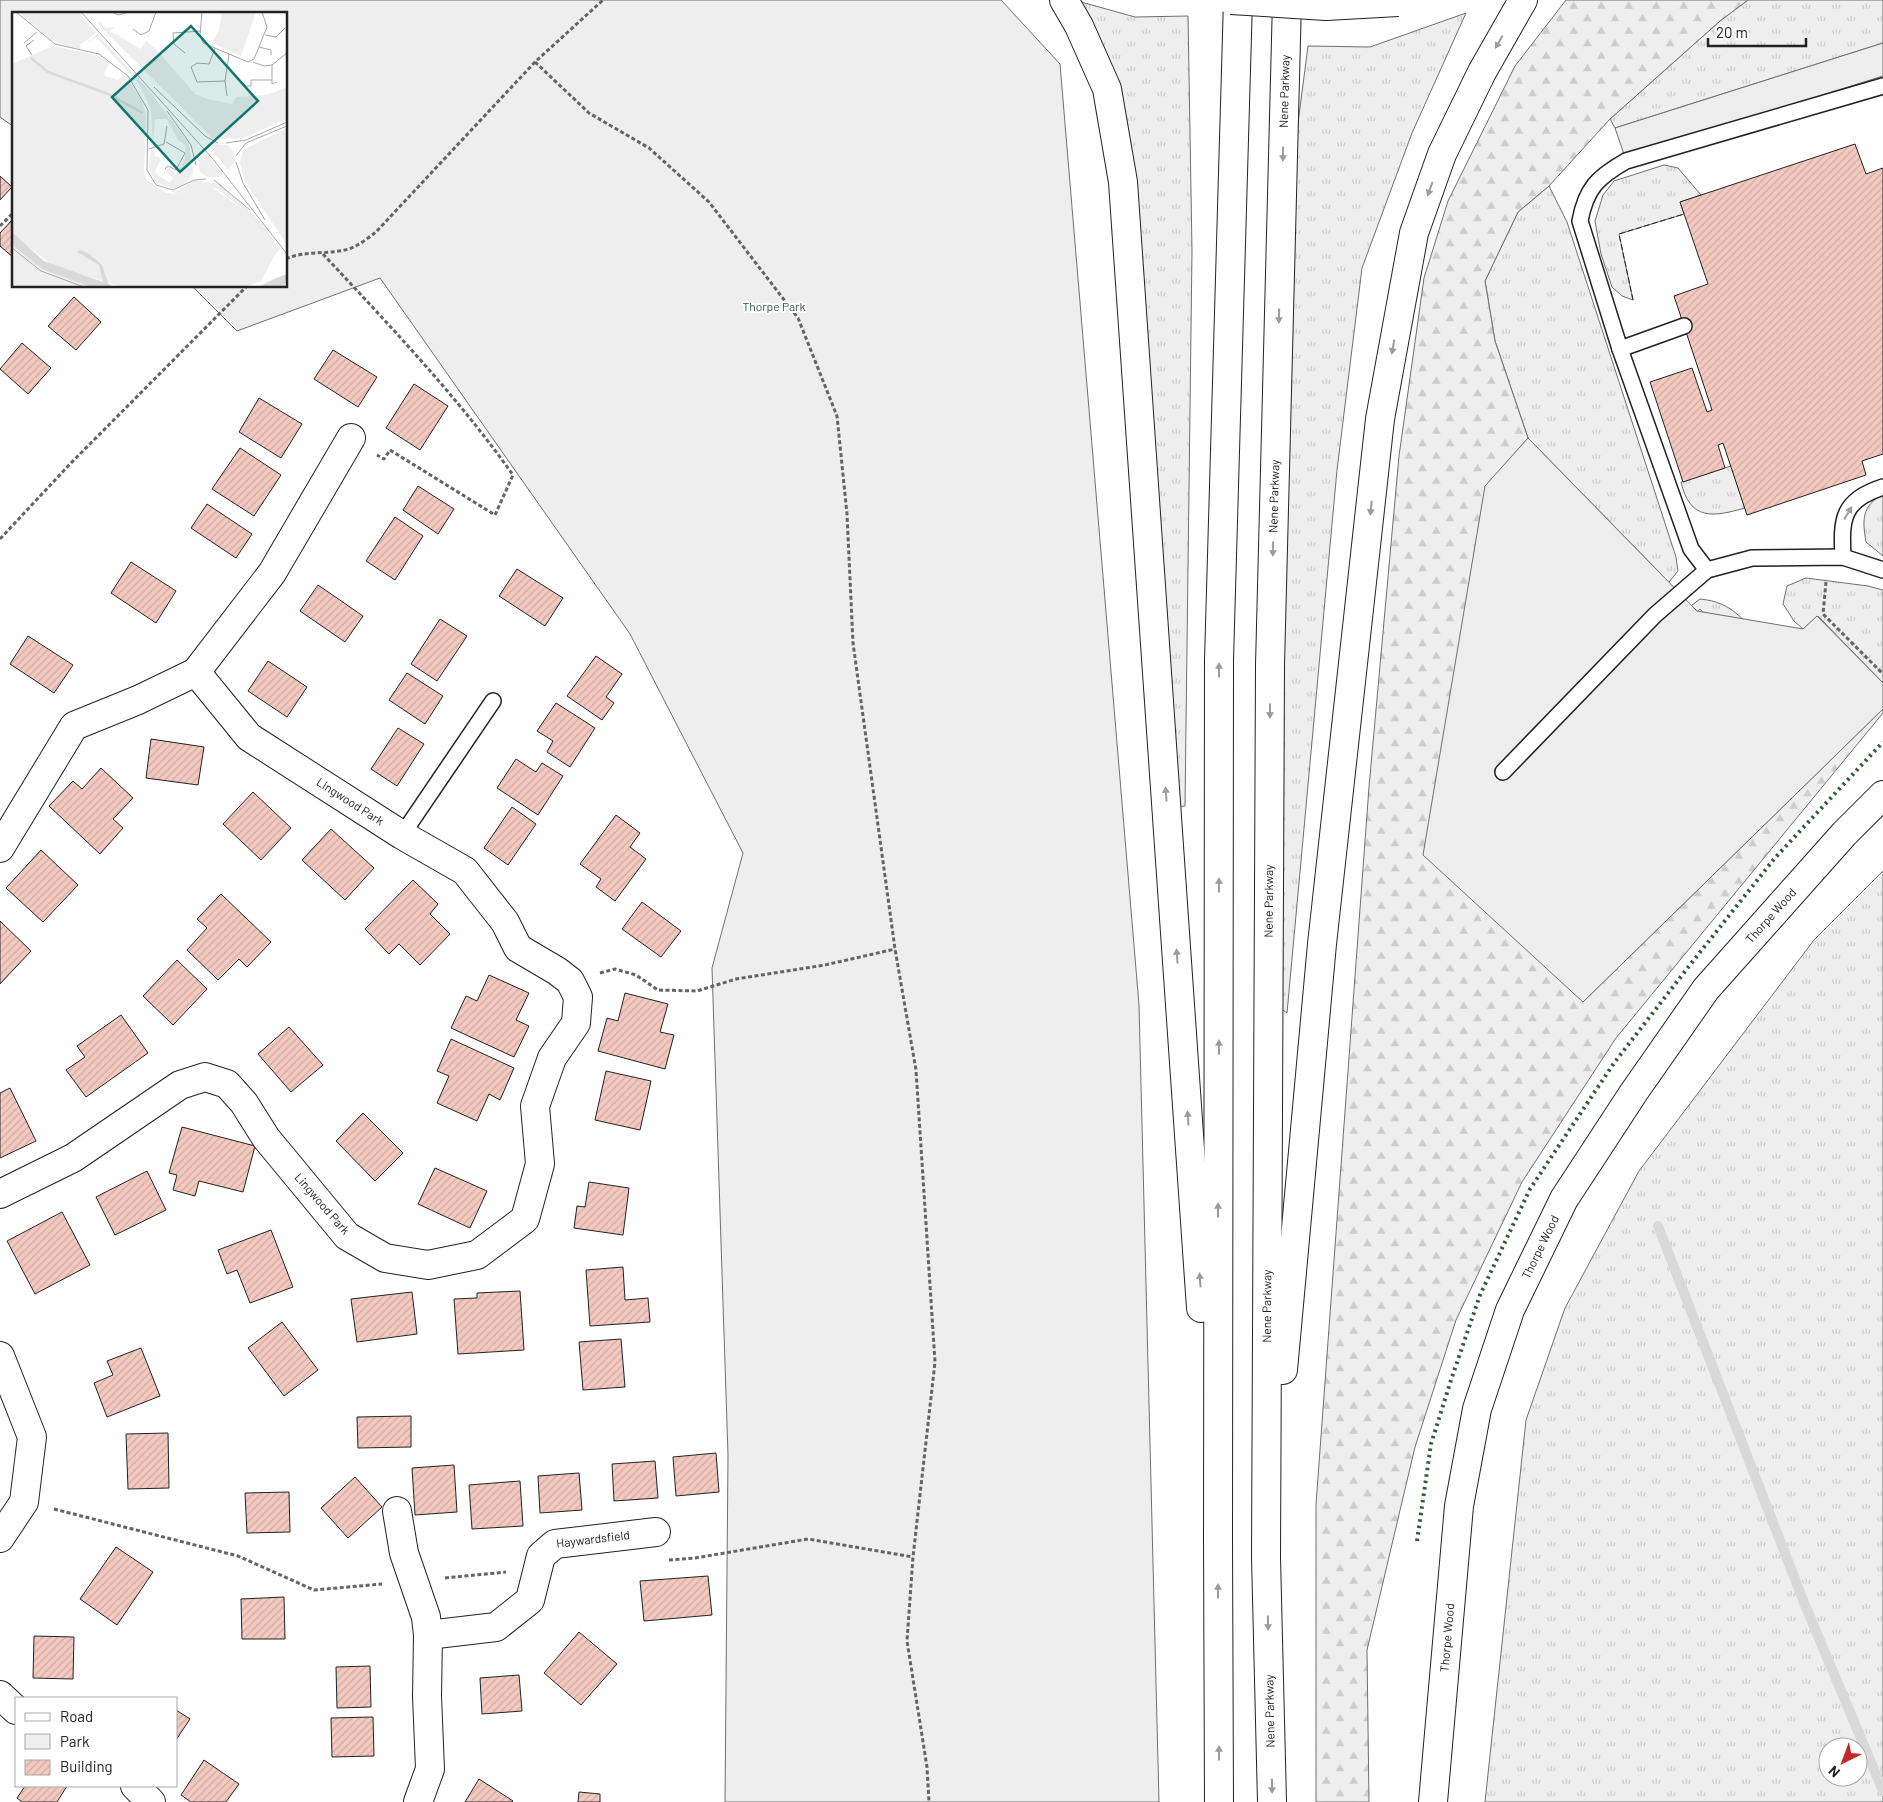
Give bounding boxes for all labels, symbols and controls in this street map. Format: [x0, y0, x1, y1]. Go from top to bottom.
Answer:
inset map [12, 12, 288, 288]
scale bar [1708, 15, 1806, 47]
text: 20 m [1716, 23, 1748, 41]
one-way arrow [1495, 36, 1504, 49]
street label: Nene Parkway [1276, 54, 1292, 128]
one-way arrow [1279, 146, 1287, 162]
one-way arrow [1425, 182, 1433, 197]
park label: Thorpe Park [742, 299, 806, 313]
one-way arrow [1275, 308, 1283, 324]
one-way arrow [1389, 339, 1397, 355]
street label: Nene Parkway [1265, 459, 1281, 533]
one-way arrow [1367, 500, 1375, 516]
one-way arrow [1843, 507, 1852, 520]
one-way arrow [1269, 541, 1277, 557]
one-way arrow [1215, 662, 1223, 678]
one-way arrow [1266, 703, 1274, 719]
street label: Lingwood Park [314, 774, 387, 827]
one-way arrow [1161, 786, 1169, 802]
street label: Nene Parkway [1261, 864, 1275, 938]
one-way arrow [1215, 877, 1223, 893]
street label: Thorpe Wood [1742, 885, 1799, 946]
one-way arrow [1173, 948, 1181, 964]
one-way arrow [1215, 1039, 1223, 1055]
one-way arrow [1184, 1110, 1192, 1126]
street label: Lingwood Park [292, 1170, 353, 1237]
one-way arrow [1214, 1202, 1222, 1218]
street label: Thorpe Wood [1518, 1213, 1561, 1281]
street label: Nene Parkway [1259, 1269, 1273, 1343]
one-way arrow [1195, 1272, 1203, 1288]
street label: Haywardsfield [555, 1527, 630, 1550]
one-way arrow [1214, 1583, 1222, 1599]
street label: Thorpe Wood [1436, 1603, 1456, 1673]
one-way arrow [1264, 1615, 1272, 1631]
street label: Nene Parkway [1261, 1674, 1277, 1748]
legend [15, 1697, 178, 1787]
text: Road [60, 1707, 93, 1725]
text: Park [60, 1732, 90, 1750]
north arrow [1818, 1737, 1868, 1787]
one-way arrow [1215, 1745, 1223, 1761]
text: Building [60, 1757, 113, 1775]
text: N [1825, 1763, 1843, 1781]
one-way arrow [1268, 1778, 1276, 1794]

